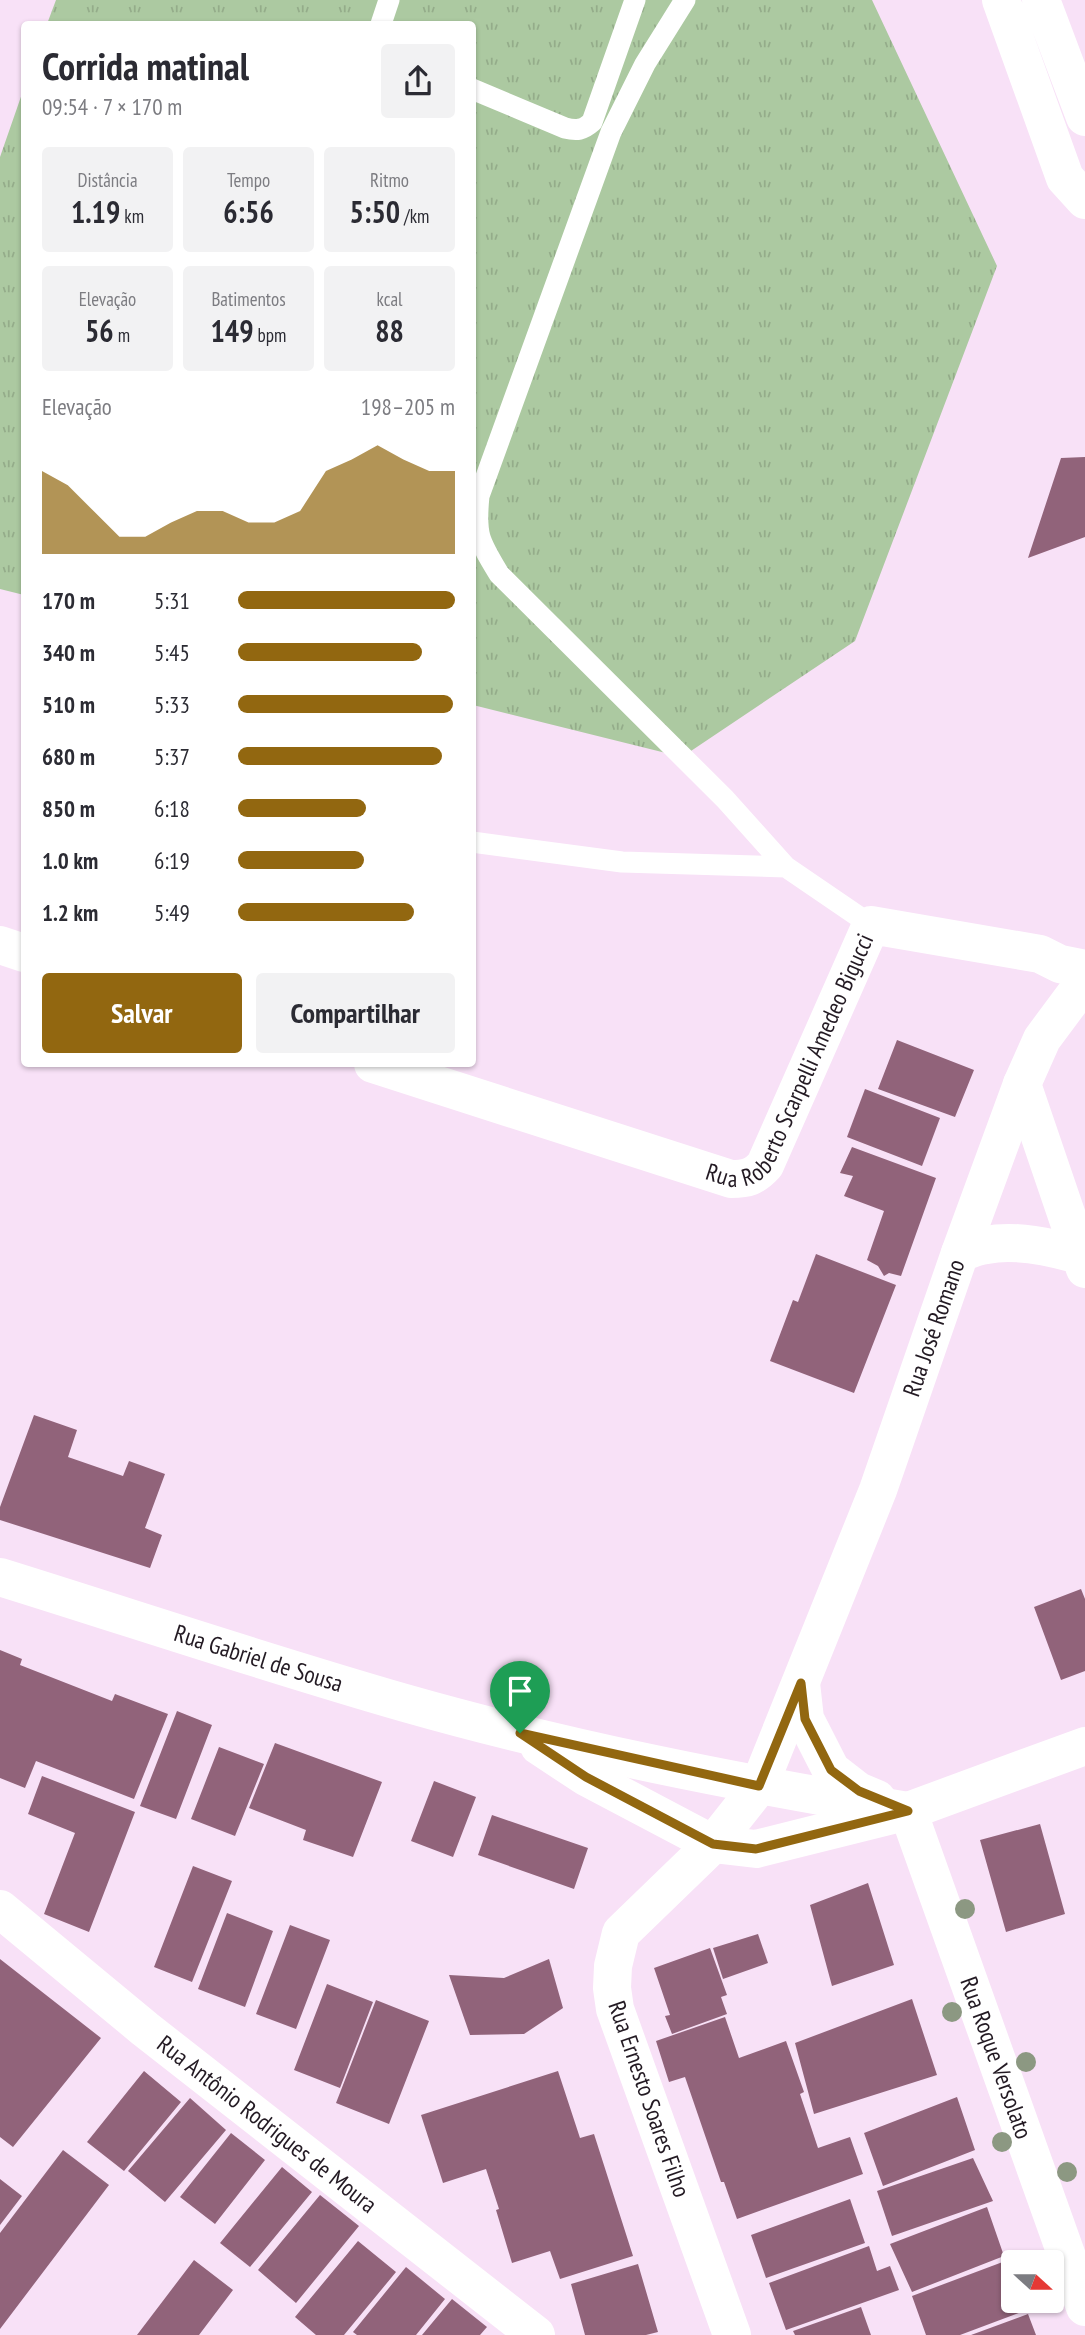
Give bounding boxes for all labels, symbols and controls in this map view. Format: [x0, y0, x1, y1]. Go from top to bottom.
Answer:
text: Corrida matinal [42, 41, 249, 90]
button: share [381, 44, 455, 118]
text: 09:54 · 7 × 170 m [42, 92, 182, 121]
text: Distância [77, 168, 138, 192]
text: Tempo [227, 168, 270, 192]
text: Ritmo [370, 168, 409, 192]
text: 1.19 [71, 192, 120, 231]
text: 6:56 [223, 192, 274, 231]
text: 5:50 [350, 192, 400, 231]
text: km [120, 204, 144, 228]
text: /km [400, 204, 429, 228]
text: Elevação [79, 287, 136, 311]
text: Batimentos [211, 287, 286, 311]
text: kcal [377, 287, 402, 311]
text: 56 [85, 311, 114, 350]
text: 149 [211, 311, 254, 350]
text: 88 [375, 311, 404, 350]
text: m [114, 323, 130, 347]
text: bpm [254, 323, 286, 347]
text: Elevação [42, 392, 112, 421]
text: 198–205 m [361, 392, 455, 421]
text: 170 m [42, 586, 95, 615]
text: 5:31 [154, 586, 190, 615]
text: 340 m [42, 638, 95, 667]
text: 5:45 [154, 638, 190, 667]
text: 510 m [42, 690, 95, 719]
text: 5:33 [154, 690, 190, 719]
text: 680 m [42, 742, 95, 771]
text: 5:37 [154, 742, 190, 771]
text: 850 m [42, 794, 95, 823]
text: 6:18 [154, 794, 190, 823]
text: 1.0 km [42, 846, 98, 875]
text: 6:19 [154, 846, 190, 875]
text: 1.2 km [42, 898, 98, 927]
text: 5:49 [154, 898, 190, 927]
street label: Rua Roberto Scarpelli Amedeo Bigucci [702, 929, 880, 1194]
button: Salvar [42, 973, 242, 1053]
button: Compartilhar [256, 973, 455, 1053]
street label: Rua José Romano [896, 1255, 972, 1401]
street label: Rua Gabriel de Sousa [170, 1617, 347, 1699]
pin [490, 1661, 550, 1733]
icon: arrive [501, 1672, 539, 1710]
street label: Rua Roque Versolato [953, 1972, 1040, 2143]
street label: Rua Ernesto Soares Filho [601, 1997, 698, 2201]
street label: Rua Antônio Rodrigues de Moura [151, 2028, 383, 2220]
north arrow [1001, 2250, 1064, 2314]
map controls [1001, 2250, 1064, 2313]

